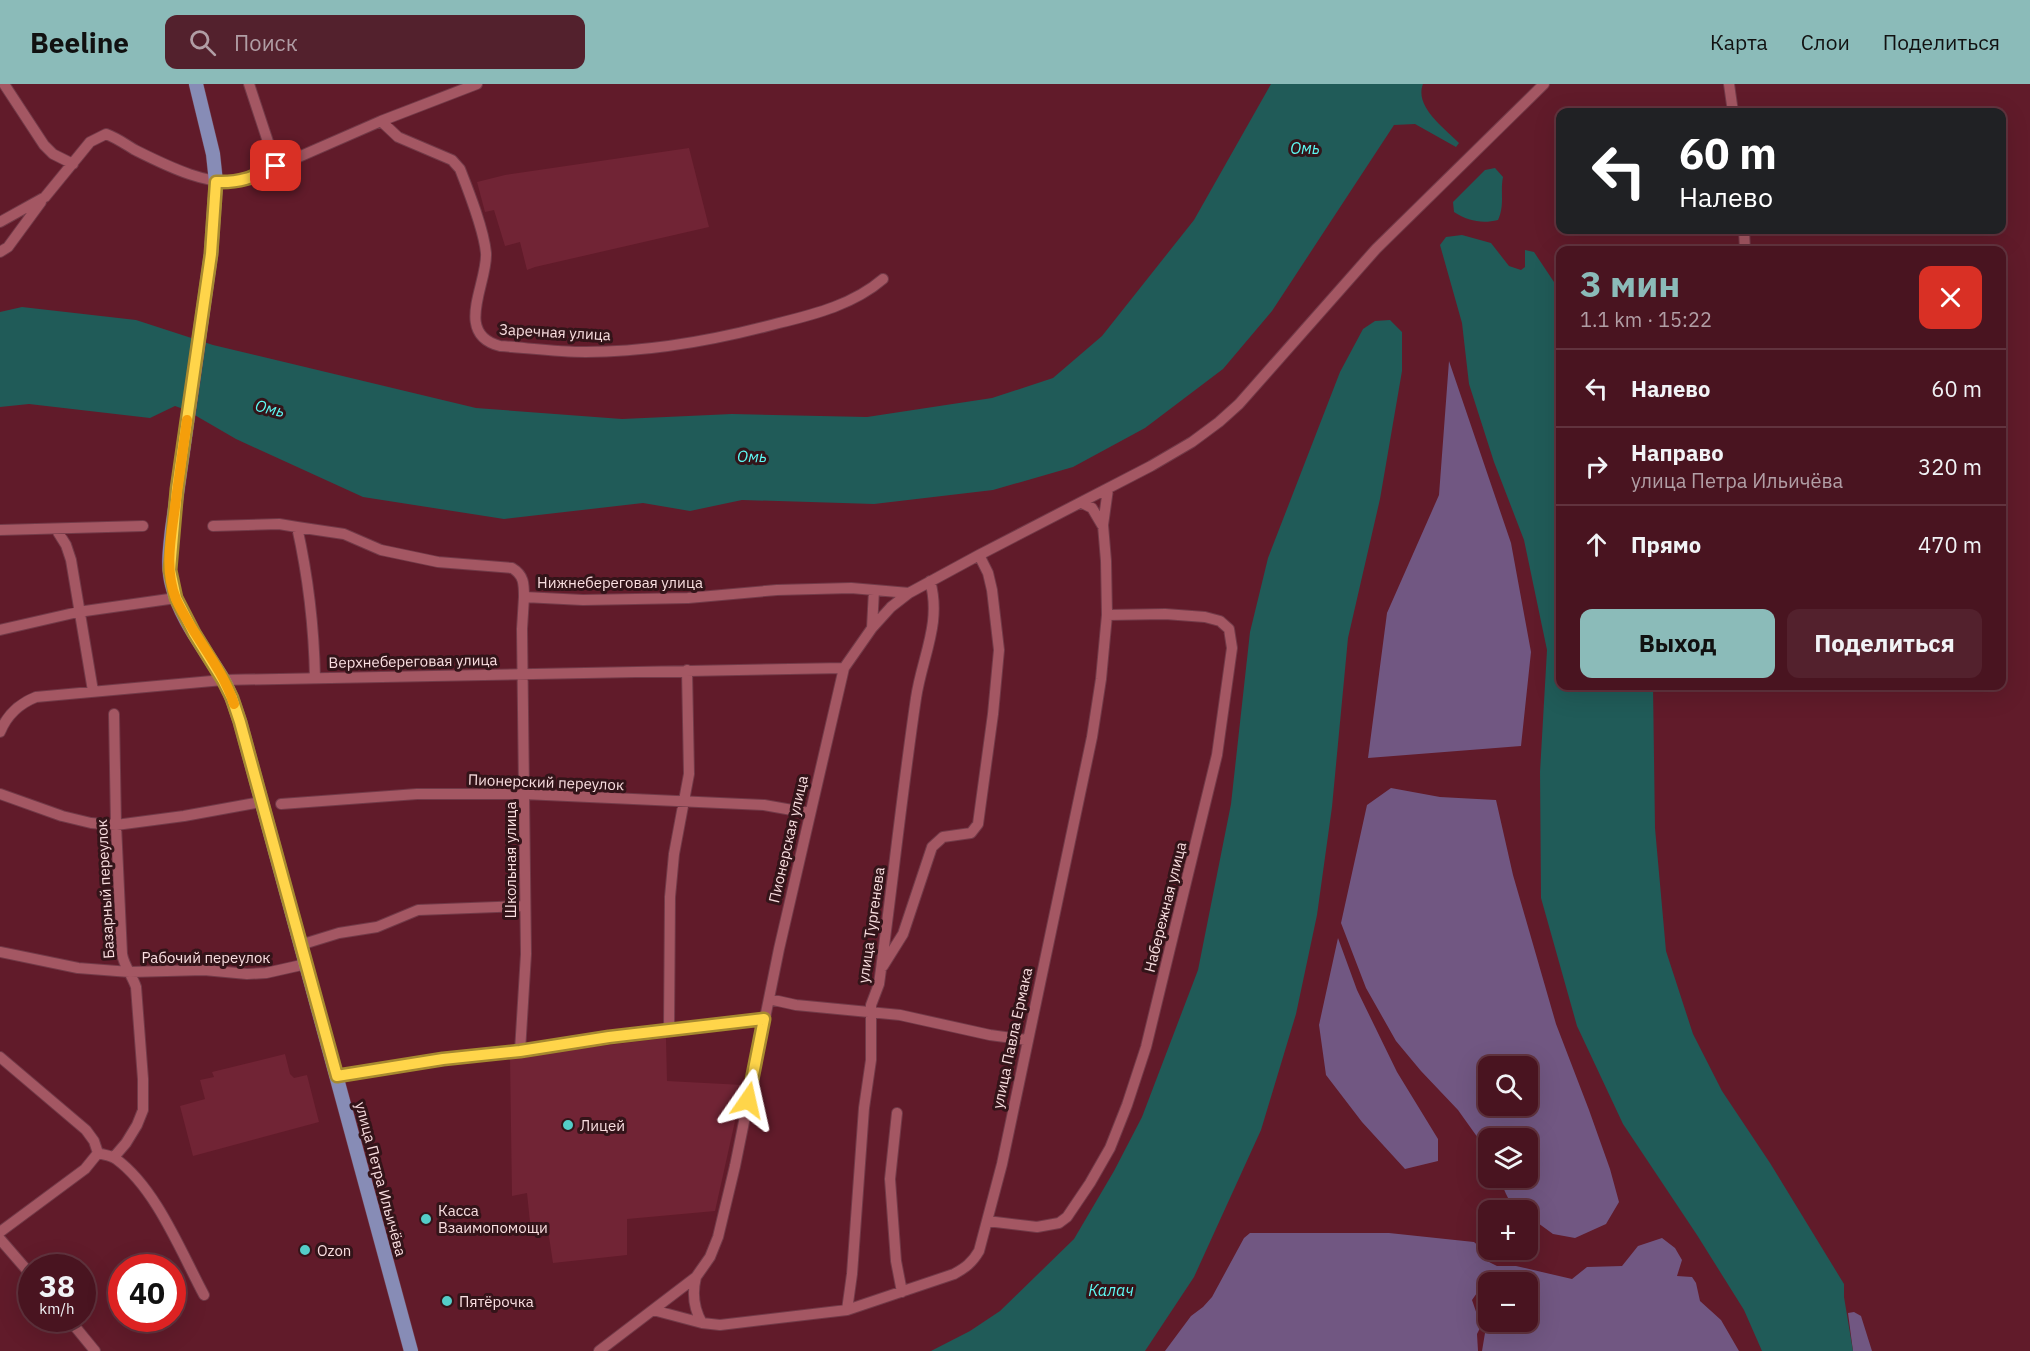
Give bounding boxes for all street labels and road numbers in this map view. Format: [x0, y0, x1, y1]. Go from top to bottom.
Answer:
street label: Заречная улица [499, 320, 611, 344]
street label: Нижнебереговая улица [537, 573, 703, 592]
street label: Верхнебереговая улица [328, 650, 498, 672]
street label: Пионерский переулок [468, 770, 624, 794]
street label: Пионерская улица [764, 773, 812, 905]
street label: Школьная улица [501, 802, 520, 918]
street label: Базарный переулок [92, 819, 118, 959]
street label: Набережная улица [1140, 840, 1190, 974]
street label: улица Тургенева [853, 866, 889, 984]
street label: Рабочий переулок [141, 948, 271, 967]
street label: улица Павла Ермака [988, 966, 1036, 1110]
street label: улица Петра Ильичёва [351, 1100, 411, 1258]

